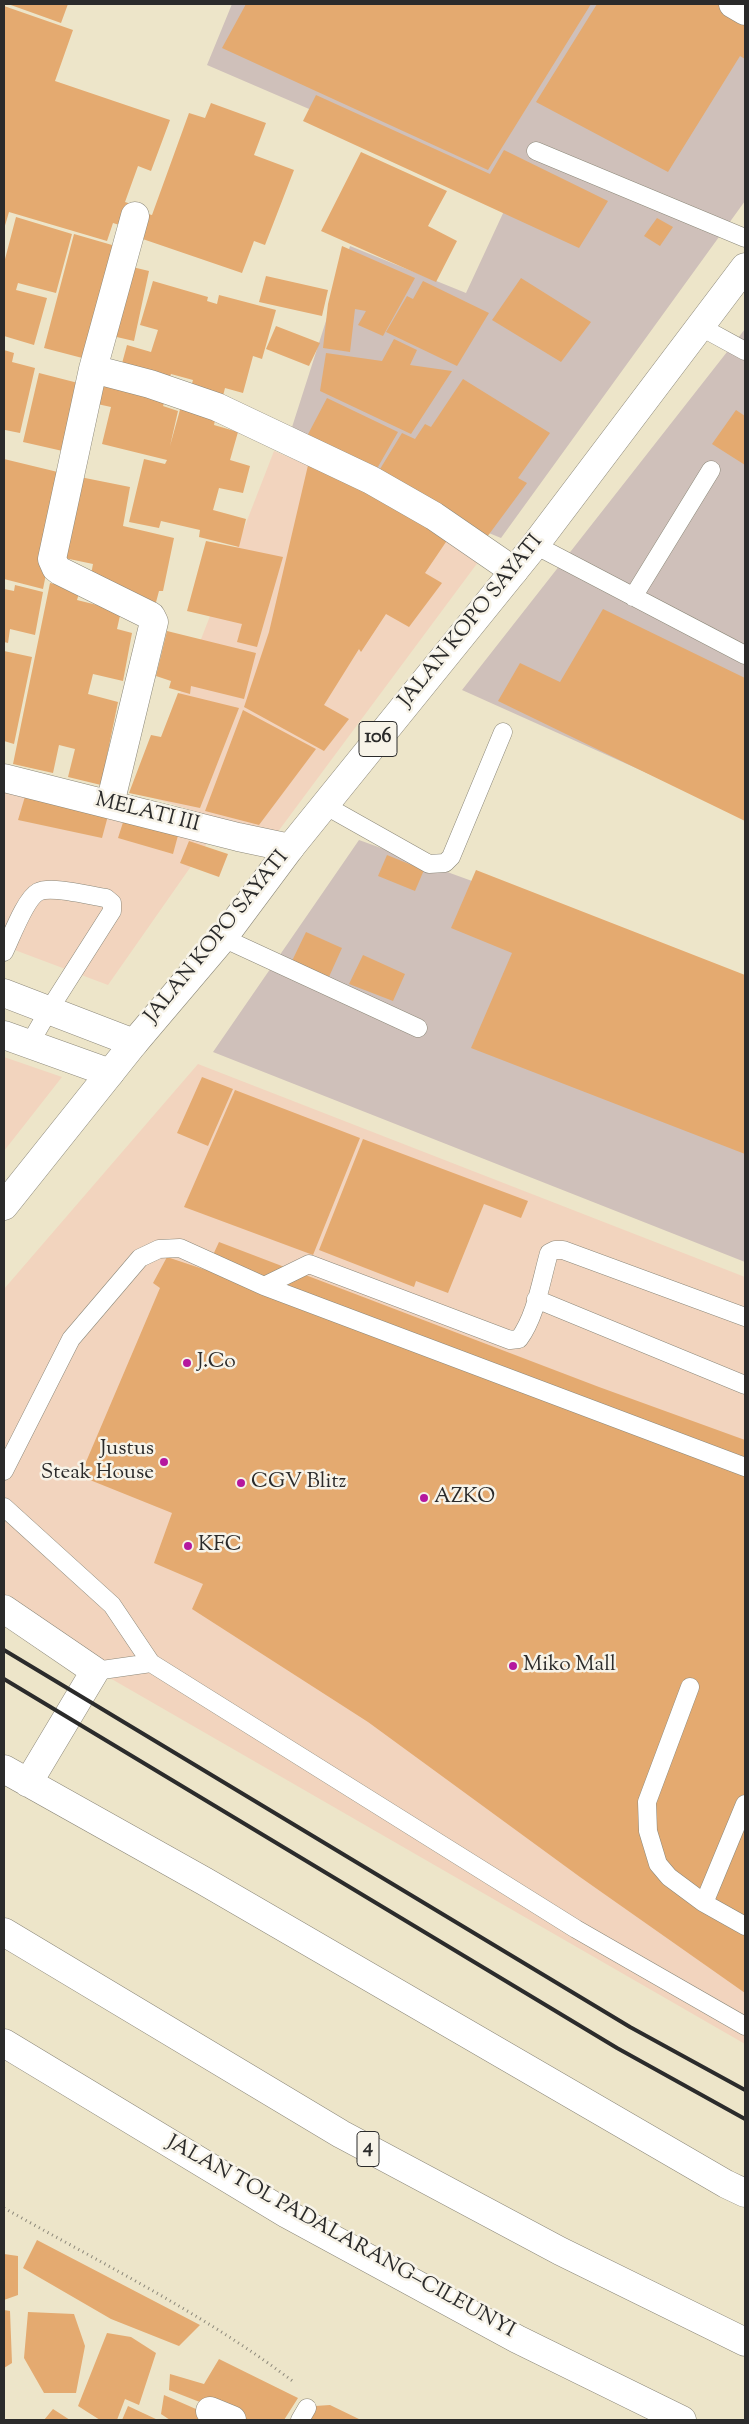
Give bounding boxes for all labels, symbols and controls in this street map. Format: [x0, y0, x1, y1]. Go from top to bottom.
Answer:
street label: JALAN KOPO SAYATI [394, 530, 550, 714]
road number: 106 [359, 722, 397, 756]
street label: MELATI III [92, 789, 202, 839]
street label: JALAN KOPO SAYATI [140, 846, 296, 1030]
place label: J.Co [197, 1350, 236, 1376]
marker: J.Co [181, 1357, 193, 1369]
place label: Justus Steak House [41, 1437, 154, 1487]
marker: Justus Steak House [158, 1456, 170, 1468]
place label: CGV Blitz [251, 1470, 347, 1496]
marker: CGV Blitz [235, 1477, 247, 1489]
place label: AZKO [434, 1485, 495, 1511]
marker: AZKO [418, 1492, 430, 1504]
place label: KFC [198, 1533, 242, 1559]
marker: KFC [182, 1540, 194, 1552]
place label: Miko Mall [523, 1653, 616, 1679]
marker: Miko Mall [507, 1660, 519, 1672]
street label: JALAN TOL PADALARANG–CILEUNYI [161, 2131, 519, 2345]
road number: 4 [357, 2132, 379, 2166]

